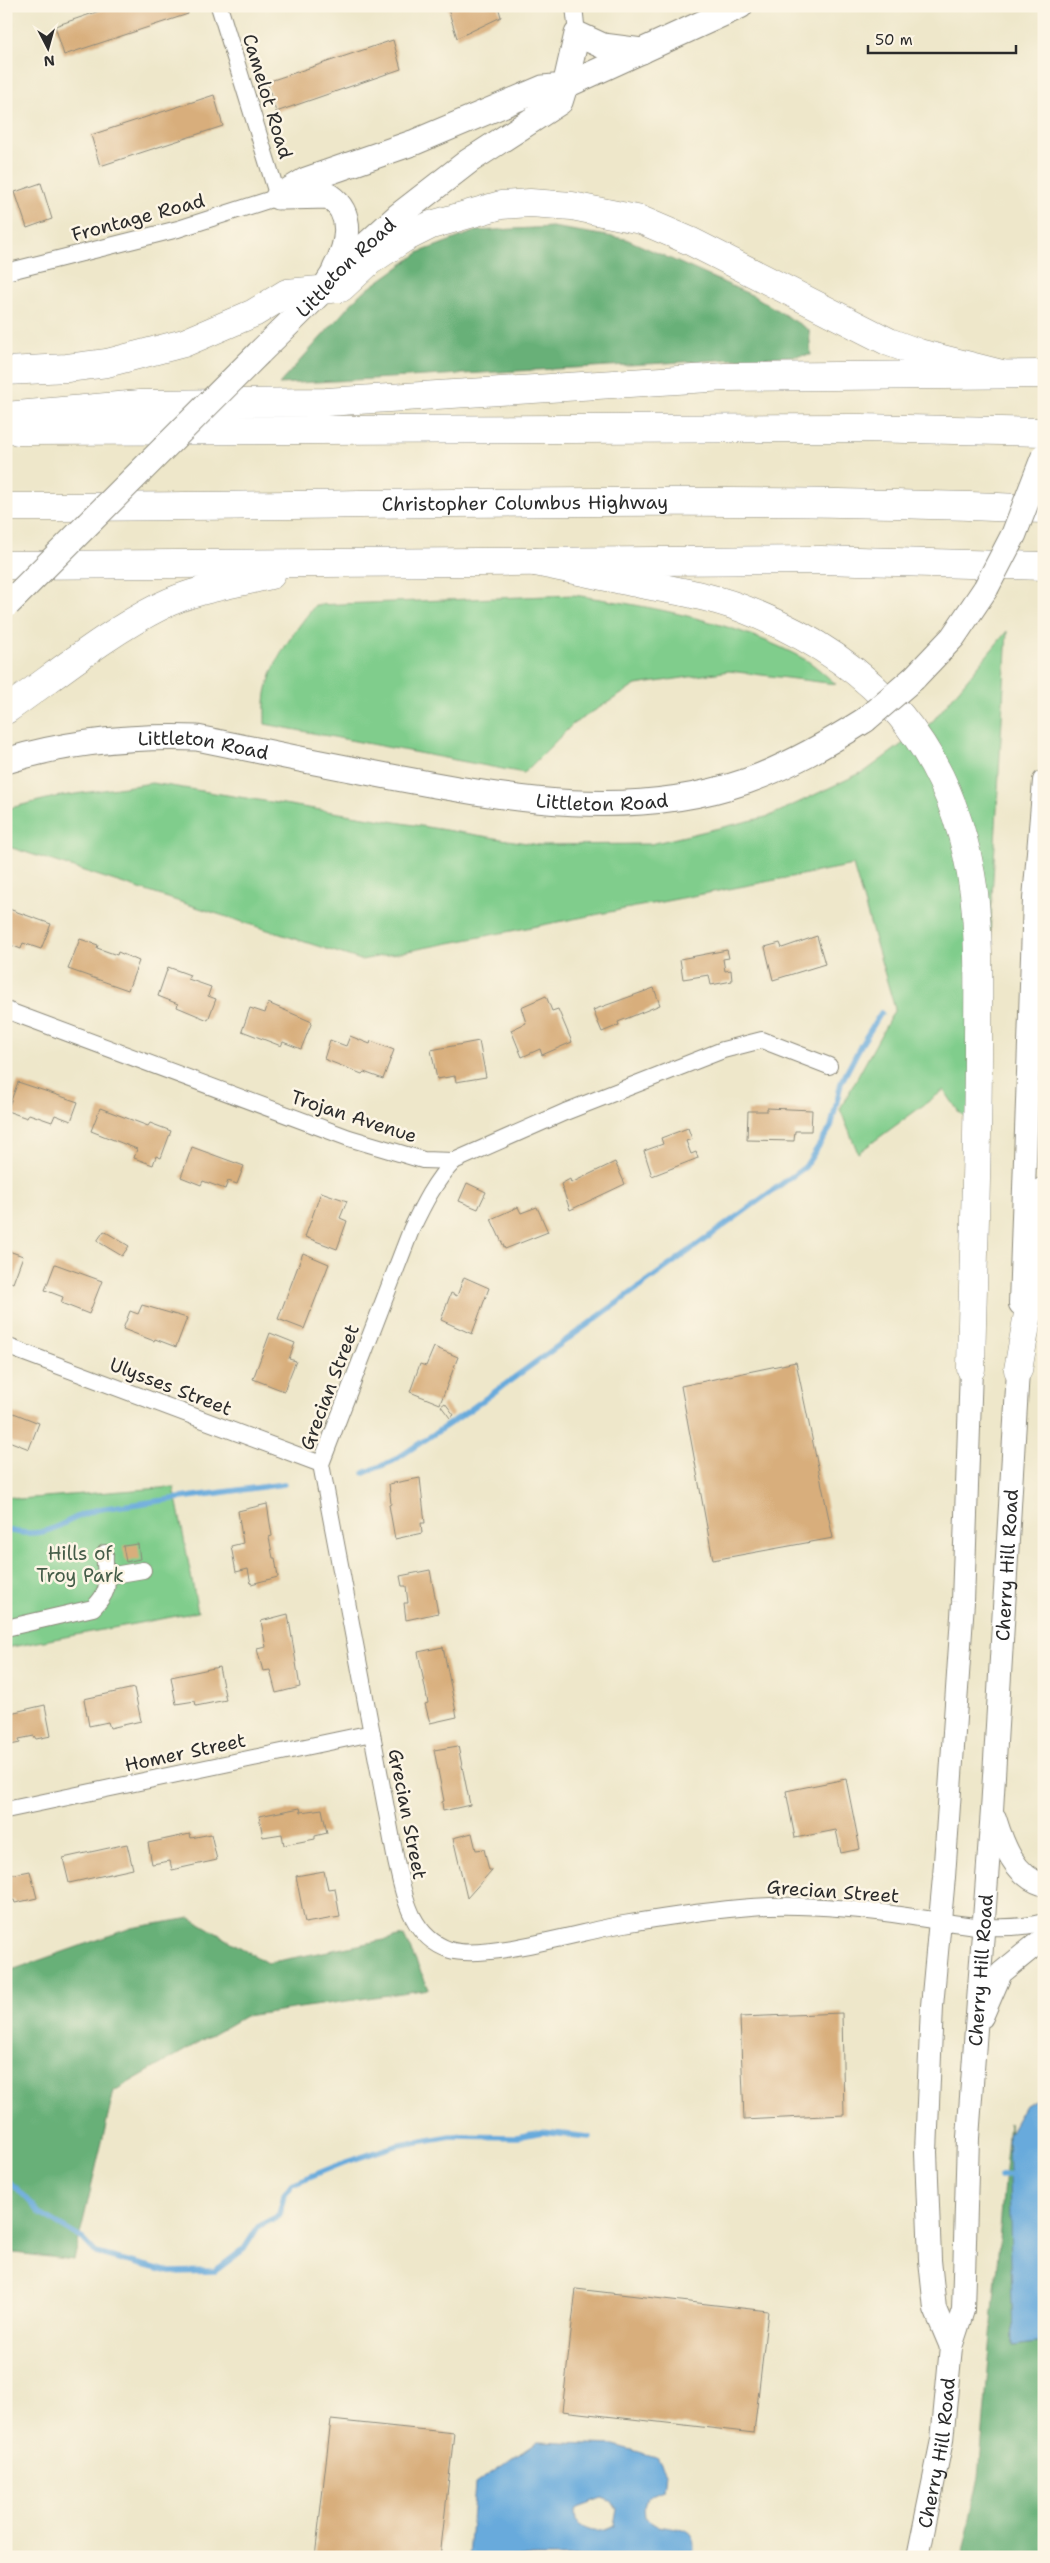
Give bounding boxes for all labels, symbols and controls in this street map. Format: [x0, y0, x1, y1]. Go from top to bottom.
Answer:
north arrow [22, 22, 72, 72]
scale bar [868, 22, 1015, 54]
text: 50 m [875, 30, 913, 50]
street label: Camelot Road [237, 31, 298, 162]
text: N [43, 51, 56, 70]
street label: Frontage Road [69, 188, 207, 247]
street label: Littleton Road [290, 212, 401, 323]
street label: Christopher Columbus Highway [382, 490, 668, 517]
street label: Littleton Road [137, 725, 271, 765]
street label: Littleton Road [535, 788, 669, 817]
street label: Trojan Avenue [288, 1084, 420, 1149]
street label: Grecian Street [294, 1321, 365, 1454]
street label: Ulysses Street [106, 1352, 236, 1421]
street label: Cherry Hill Road [990, 1488, 1024, 1642]
park label: Hills of Troy Park [36, 1541, 124, 1588]
street label: Homer Street [122, 1727, 248, 1778]
street label: Grecian Street [383, 1747, 432, 1882]
street label: Grecian Street [766, 1874, 900, 1909]
street label: Cherry Hill Road [963, 1893, 999, 2047]
street label: Cherry Hill Road [912, 2376, 961, 2530]

